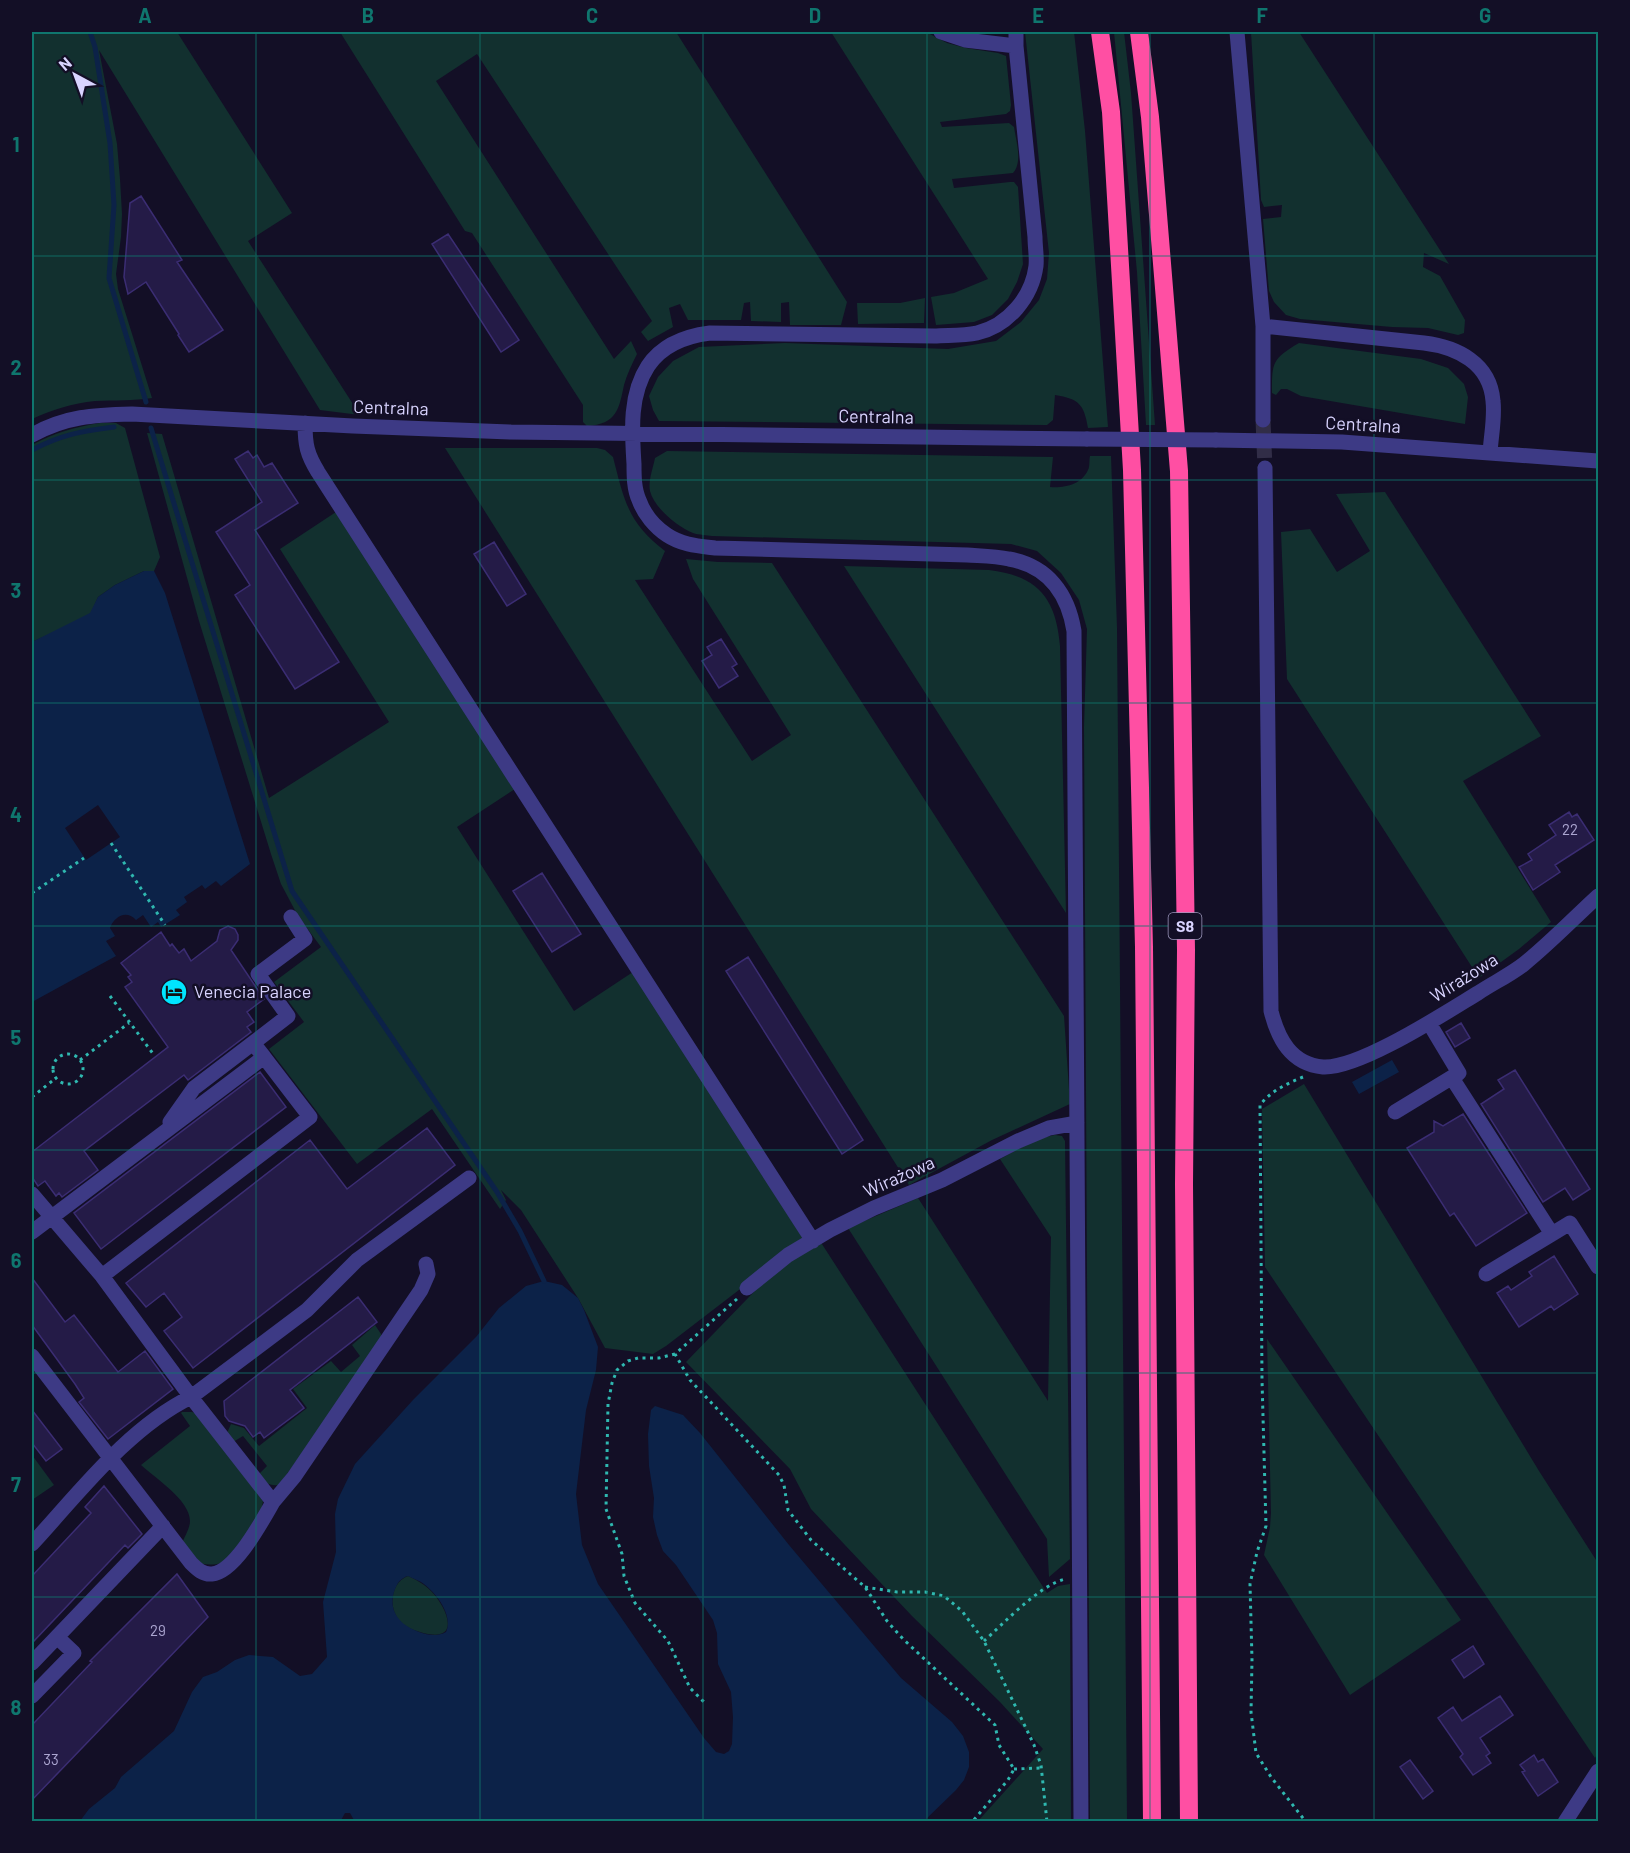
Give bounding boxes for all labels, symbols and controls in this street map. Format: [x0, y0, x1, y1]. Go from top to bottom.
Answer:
text: A [138, 3, 152, 27]
text: B [362, 3, 374, 27]
text: C [586, 3, 598, 27]
text: D [809, 3, 821, 27]
text: E [1032, 3, 1044, 27]
text: F [1256, 3, 1268, 27]
text: G [1479, 3, 1491, 27]
north arrow [45, 45, 105, 105]
text: N [55, 53, 75, 74]
text: 1 [12, 132, 20, 156]
text: 2 [10, 355, 22, 379]
street label: Centralna [353, 395, 429, 419]
street label: Centralna [838, 404, 914, 428]
street label: Centralna [1325, 411, 1401, 437]
text: 3 [11, 578, 21, 602]
text: 4 [10, 802, 22, 826]
house number: 22 [1562, 820, 1578, 838]
road number: S8 [1168, 913, 1202, 939]
street label: Wirażowa [1426, 948, 1501, 1006]
hotel icon: Venecia Palace [159, 977, 189, 1007]
place label: Venecia Palace [194, 980, 311, 1002]
text: 5 [11, 1025, 22, 1049]
street label: Wirażowa [860, 1151, 938, 1201]
text: 6 [11, 1248, 22, 1272]
text: 7 [11, 1472, 21, 1496]
house number: 29 [150, 1621, 166, 1639]
text: 8 [11, 1695, 22, 1719]
house number: 33 [43, 1750, 59, 1768]

